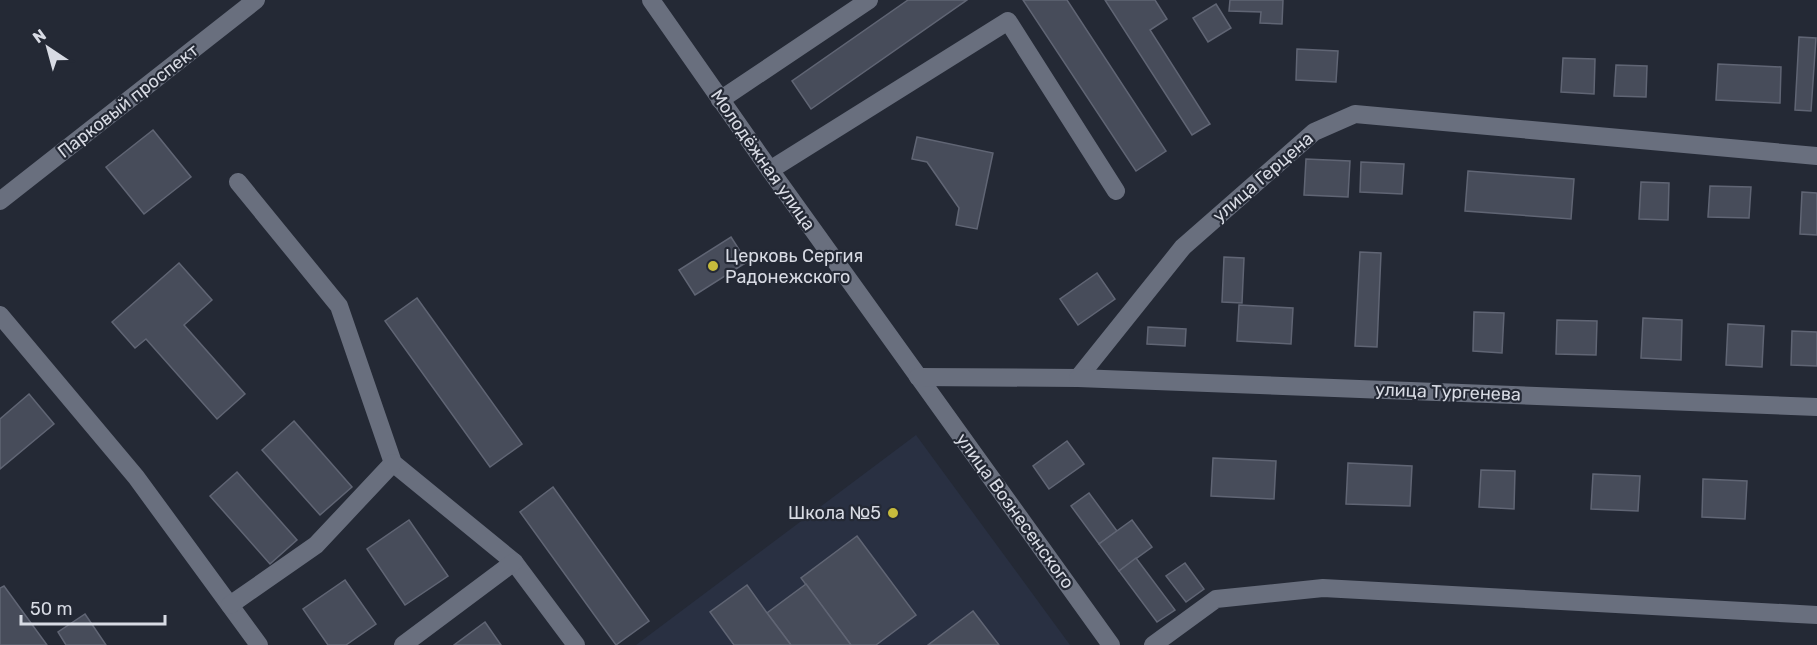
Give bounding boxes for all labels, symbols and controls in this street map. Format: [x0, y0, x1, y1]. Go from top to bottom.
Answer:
north arrow [18, 18, 78, 78]
text: N [29, 25, 50, 47]
street label: Парковый проспект [53, 39, 203, 163]
street label: Молодёжная улица [706, 85, 820, 235]
street label: улица Герцена [1208, 127, 1318, 227]
place label: Церковь Сергия Радонежского [725, 245, 863, 288]
marker: Церковь Сергия Радонежского [706, 259, 720, 273]
street label: улица Тургенева [1375, 378, 1521, 406]
street label: улица Вознесенского [951, 429, 1079, 593]
place label: Школа №5 [788, 502, 881, 524]
marker: Школа №5 [886, 506, 900, 520]
scale bar [21, 588, 165, 626]
text: 50 m [30, 598, 73, 620]

